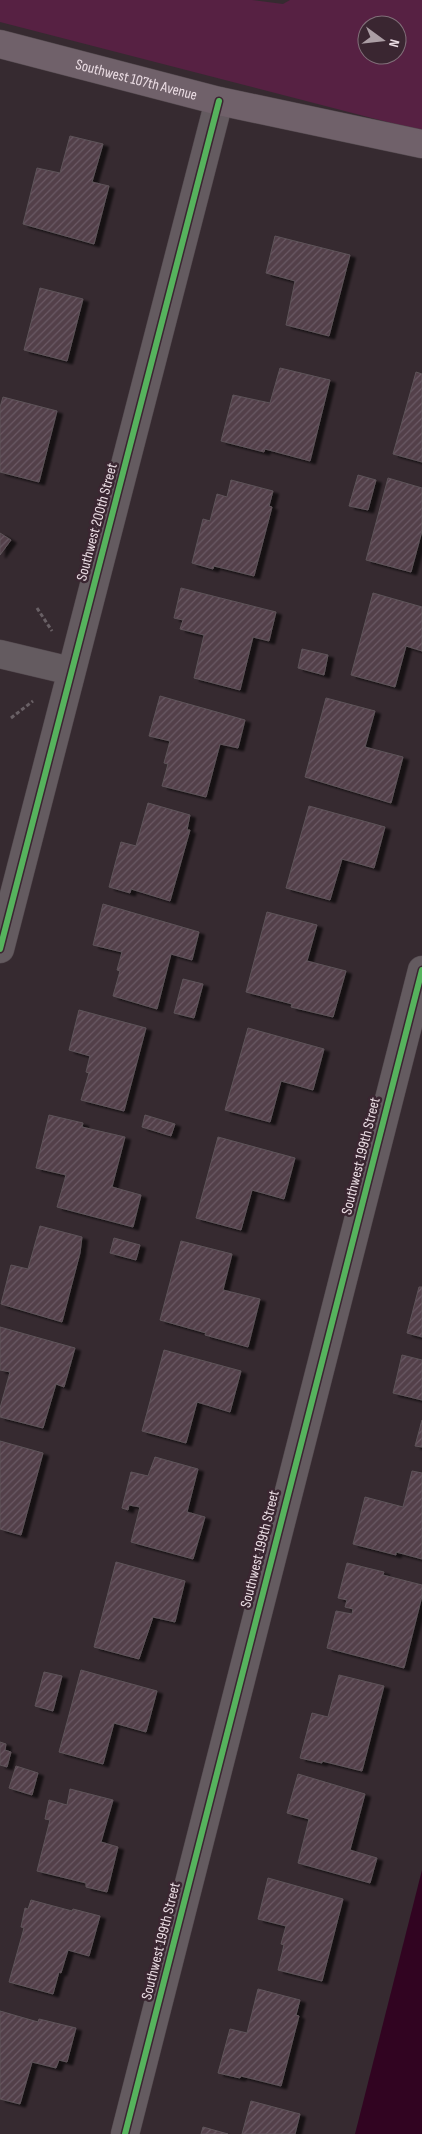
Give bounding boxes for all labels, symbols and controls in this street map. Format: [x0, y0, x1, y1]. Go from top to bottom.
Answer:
north arrow [357, 15, 407, 65]
text: N [385, 37, 403, 49]
street label: Southwest 107th Avenue [74, 55, 199, 104]
street label: Southwest 200th Street [72, 461, 122, 583]
street label: Southwest 199th Street [337, 1095, 385, 1217]
street label: Southwest 199th Street [236, 1488, 284, 1610]
street label: Southwest 199th Street [137, 1880, 185, 2002]

